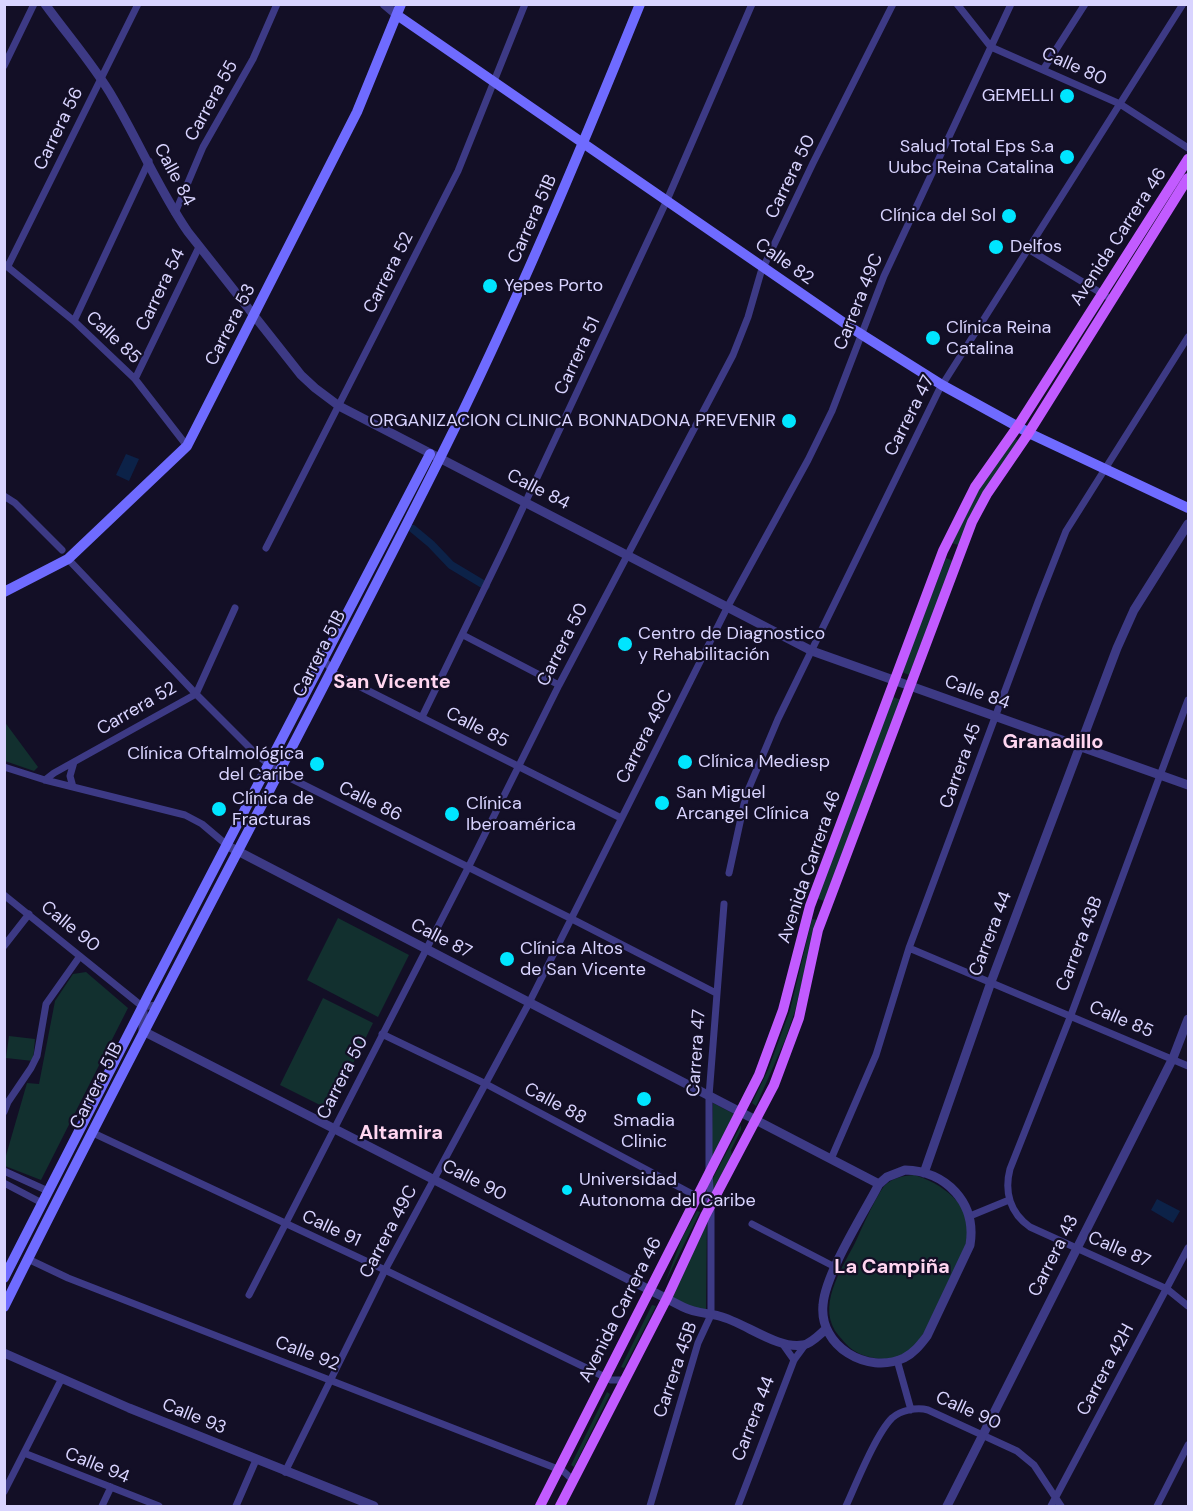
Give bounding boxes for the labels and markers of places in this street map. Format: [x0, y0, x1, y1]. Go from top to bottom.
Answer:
place label: GEMELLI [982, 85, 1054, 107]
marker: GEMELLI [1058, 87, 1076, 105]
place label: Salud Total Eps S.a Uubc Reina Catalina [888, 136, 1054, 178]
marker: Salud Total Eps S.a Uubc Reina Catalina [1058, 148, 1076, 166]
place label: Clínica del Sol [880, 205, 996, 227]
marker: Clínica del Sol [1000, 207, 1018, 225]
place label: Delfos [1010, 236, 1062, 258]
marker: Delfos [987, 238, 1005, 256]
place label: Yepes Porto [504, 275, 603, 297]
marker: Yepes Porto [481, 277, 499, 295]
place label: Clínica Reina Catalina [946, 317, 1051, 360]
marker: Clínica Reina Catalina [924, 329, 942, 347]
place label: ORGANIZACION CLINICA BONNADONA PREVENIR [369, 410, 776, 432]
marker: ORGANIZACION CLINICA BONNADONA PREVENIR [780, 412, 798, 430]
place label: Centro de Diagnostico y Rehabilitación [638, 623, 825, 666]
marker: Centro de Diagnostico y Rehabilitación [616, 635, 634, 653]
place label: Clínica Oftalmológica del Caribe [127, 743, 304, 786]
place label: Clínica Mediesp [698, 751, 830, 773]
marker: Clínica Mediesp [676, 753, 694, 771]
marker: Clínica Oftalmológica del Caribe [308, 755, 326, 773]
place label: San Miguel Arcangel Clínica [676, 782, 809, 824]
place label: Clínica de Fracturas [232, 788, 314, 830]
place label: Clínica Iberoamérica [466, 793, 576, 836]
marker: San Miguel Arcangel Clínica [653, 794, 671, 812]
marker: Clínica de Fracturas [210, 800, 228, 818]
marker: Clínica Iberoamérica [443, 805, 461, 823]
place label: Clínica Altos de San Vicente [520, 938, 646, 980]
marker: Clínica Altos de San Vicente [498, 950, 516, 968]
marker: Smadia Clinic [635, 1090, 653, 1108]
place label: Smadia Clinic [613, 1110, 675, 1152]
place label: Universidad Autonoma del Caribe [579, 1169, 756, 1212]
marker: Universidad Autonoma del Caribe [560, 1183, 574, 1197]

